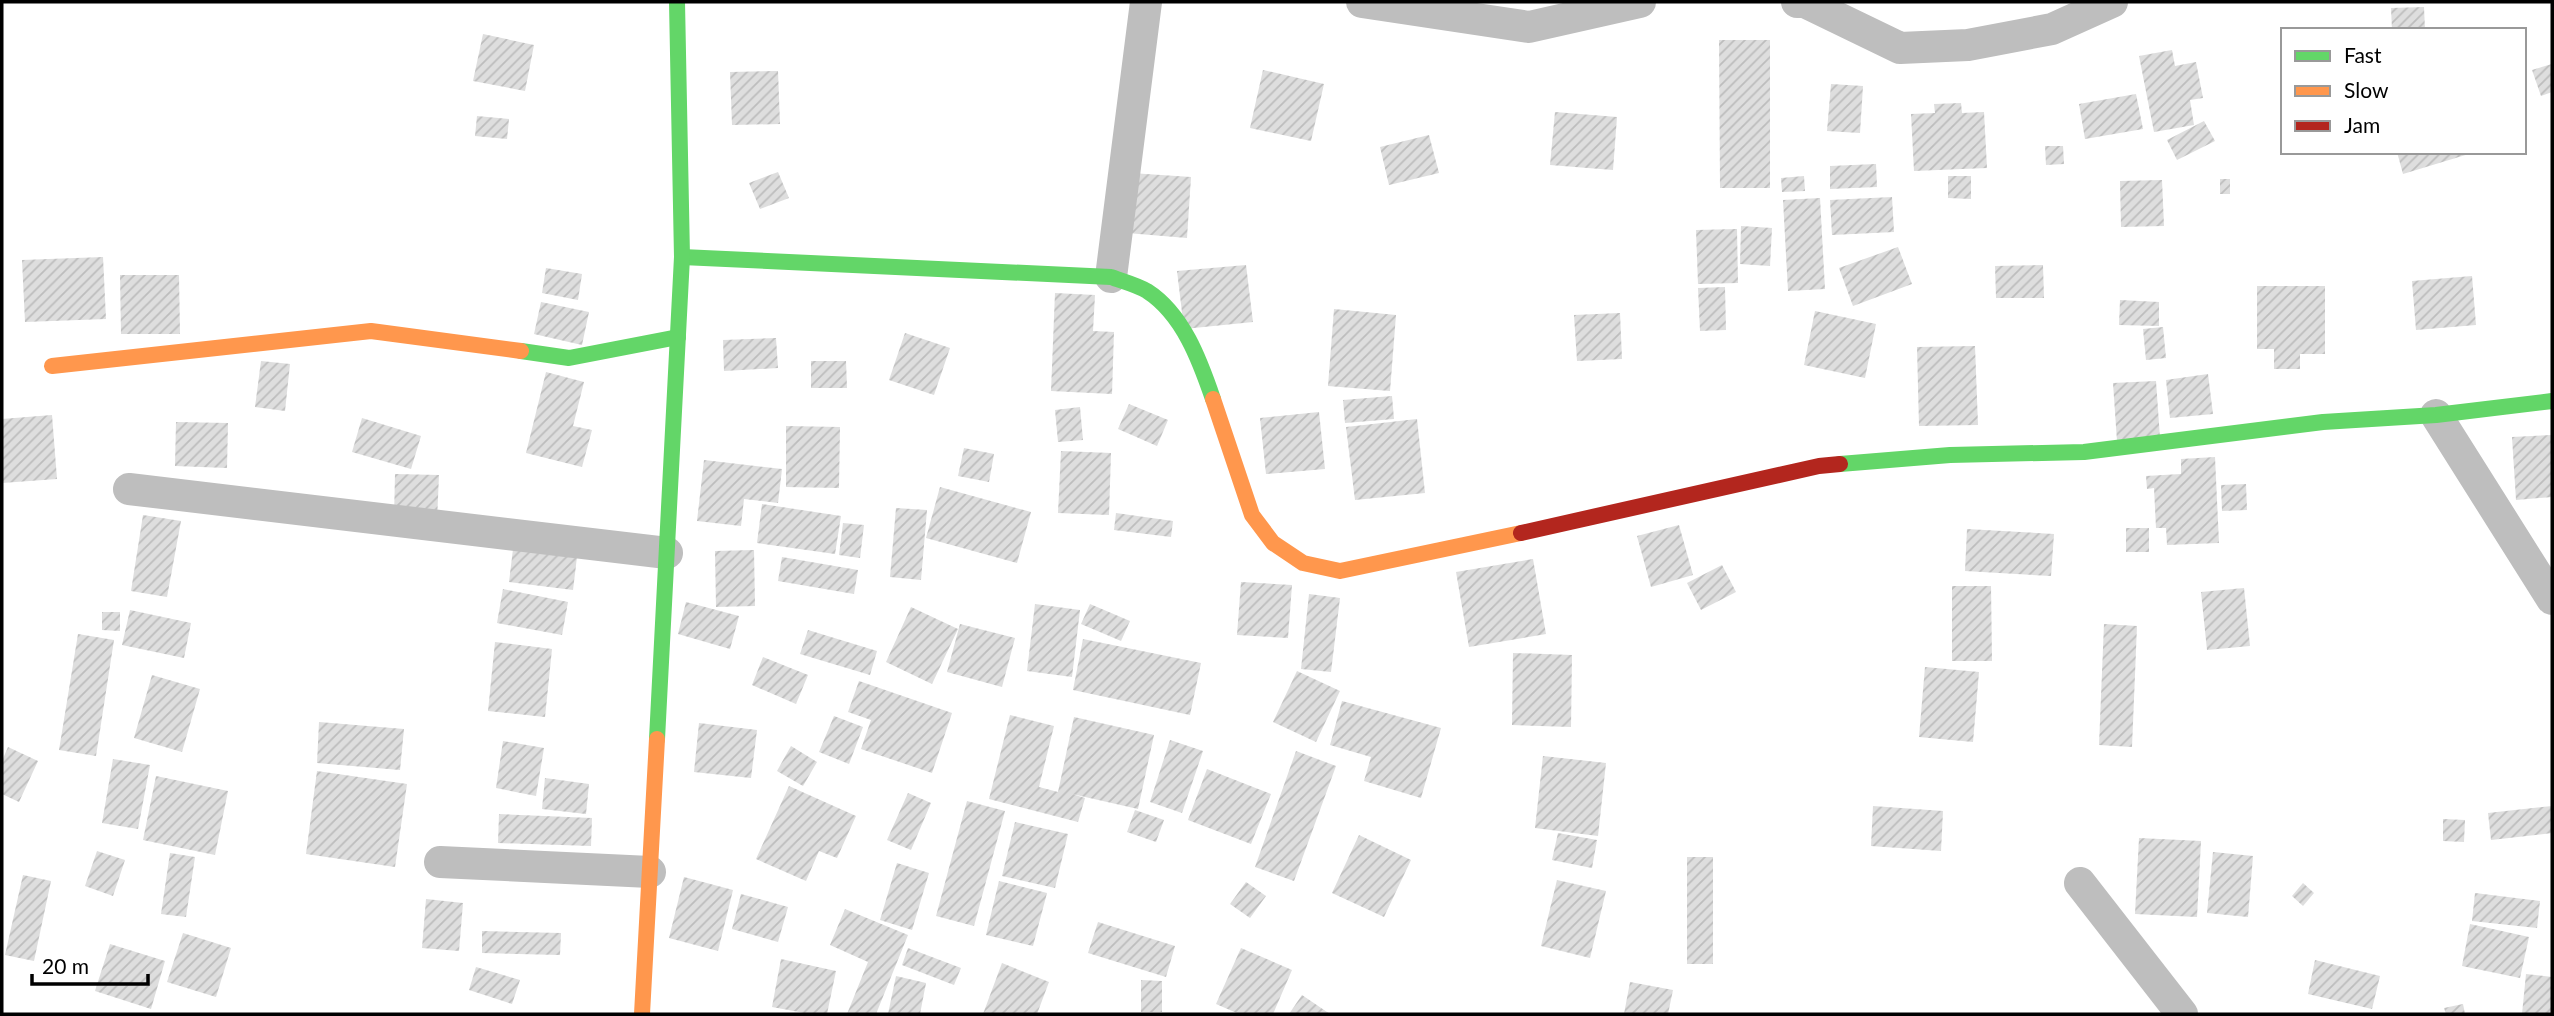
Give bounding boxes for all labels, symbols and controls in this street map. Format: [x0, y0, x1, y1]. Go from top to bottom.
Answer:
legend [2281, 28, 2526, 154]
text: Fast [2344, 42, 2382, 67]
text: Slow [2344, 77, 2389, 102]
text: Jam [2344, 112, 2380, 137]
scale bar [32, 942, 147, 986]
text: 20 m [42, 953, 89, 978]

